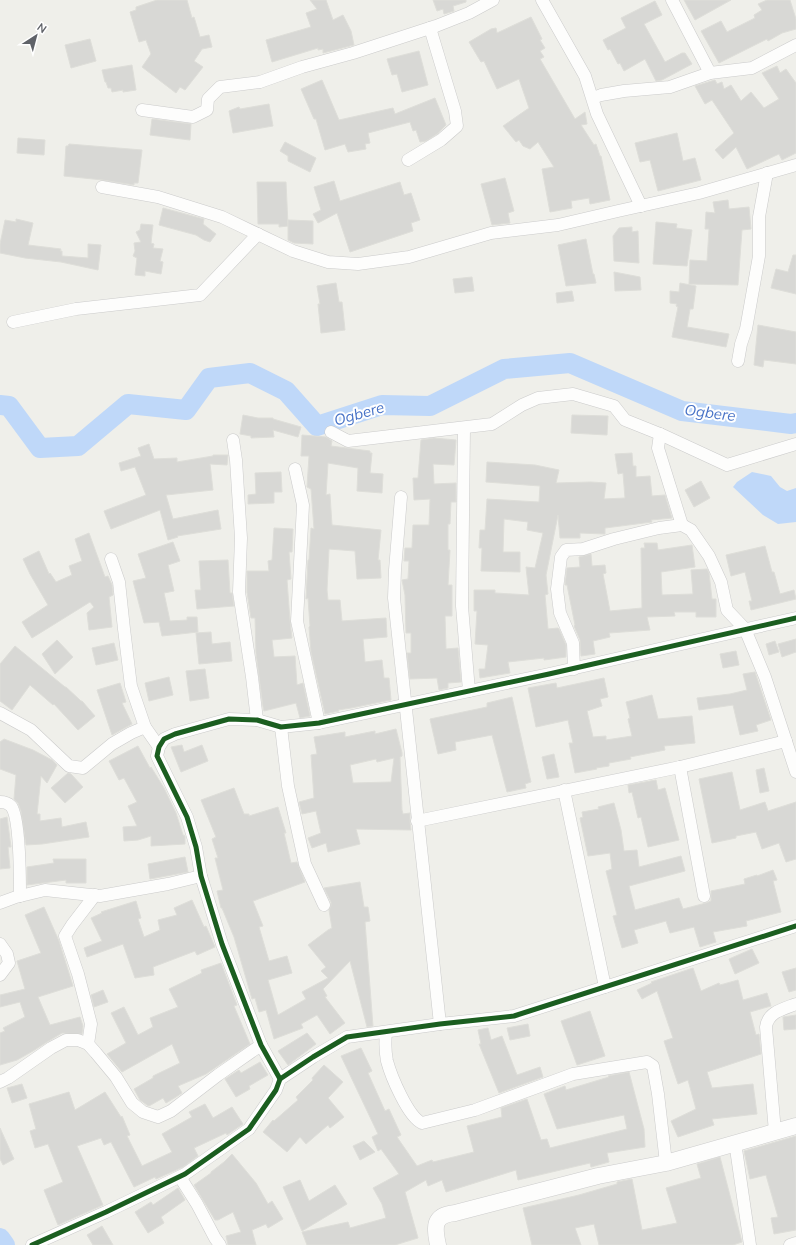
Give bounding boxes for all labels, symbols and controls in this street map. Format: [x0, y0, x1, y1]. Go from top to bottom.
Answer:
north arrow [16, 16, 56, 56]
text: N [34, 20, 49, 36]
water label: Ogbere [332, 397, 386, 430]
water label: Ogbere [683, 400, 737, 425]

